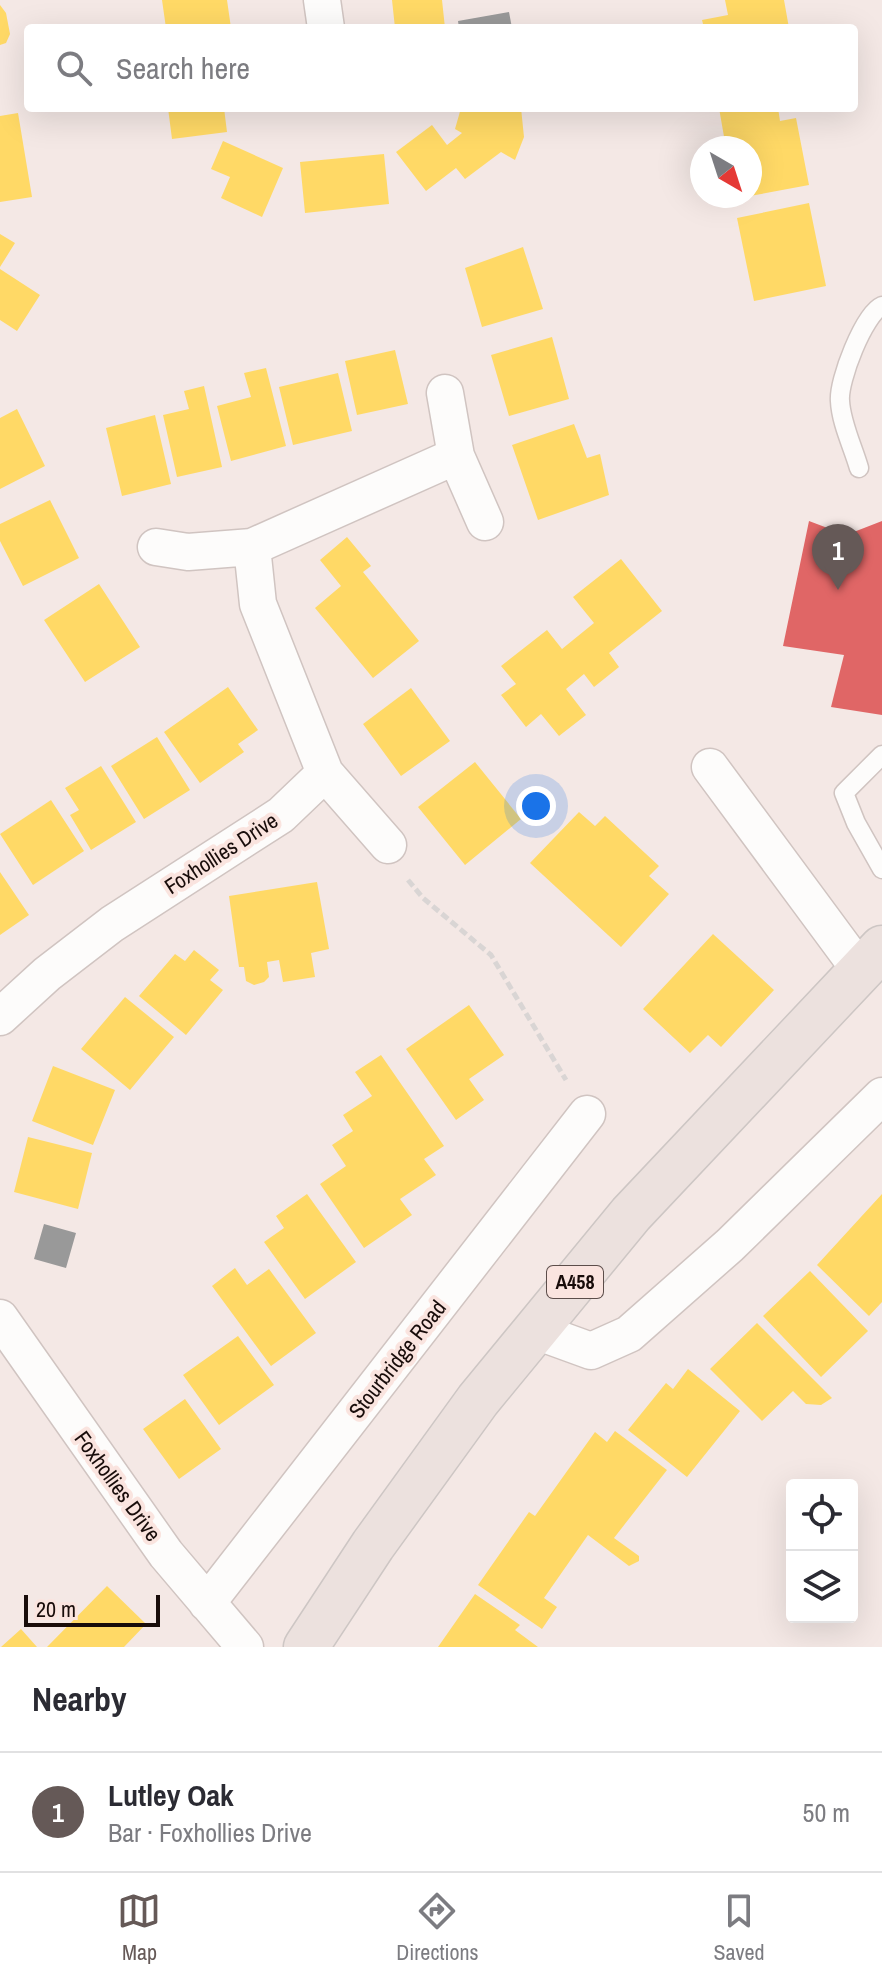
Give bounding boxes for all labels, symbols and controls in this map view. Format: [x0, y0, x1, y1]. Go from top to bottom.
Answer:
search box [24, 24, 858, 112]
icon: search [52, 46, 96, 90]
text: Search here [116, 48, 250, 88]
north arrow [690, 136, 762, 208]
pin: 1 [812, 524, 864, 590]
your location [516, 786, 556, 826]
street label: Foxhollies Drive [159, 805, 283, 901]
road number: A458 [547, 1266, 603, 1298]
street label: Stourbridge Road [341, 1294, 453, 1424]
street label: Foxhollies Drive [68, 1425, 168, 1547]
map controls [786, 1479, 858, 1623]
button: locate [786, 1479, 858, 1551]
button: layers [786, 1551, 858, 1623]
scale bar [24, 1591, 160, 1627]
text: 20 m [36, 1594, 76, 1624]
text: Nearby [32, 1676, 127, 1722]
text: Lutley Oak [108, 1775, 234, 1815]
text: 1 [52, 1795, 64, 1830]
text: 50 m [803, 1795, 850, 1830]
text: Bar · Foxhollies Drive [108, 1815, 312, 1850]
tab: Map [117, 1889, 161, 1967]
tab: Directions [396, 1889, 479, 1967]
tab: Saved [713, 1889, 765, 1967]

